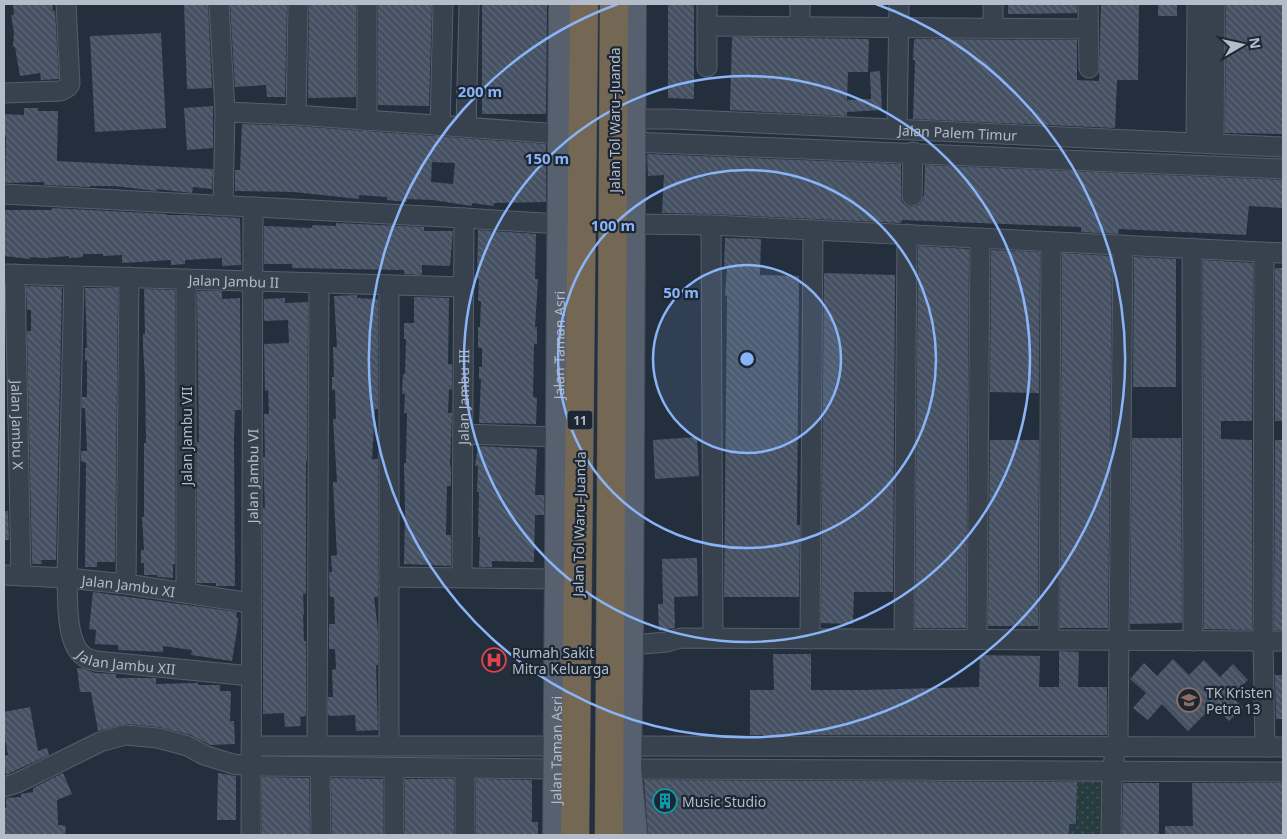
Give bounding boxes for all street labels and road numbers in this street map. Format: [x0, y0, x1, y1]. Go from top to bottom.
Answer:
street label: Jalan Tol Waru–Juanda [605, 47, 624, 195]
street label: Jalan Palem Timur [896, 120, 1018, 144]
street label: Jalan Jambu II [186, 270, 280, 291]
street label: Jalan Taman Asri [549, 291, 568, 401]
street label: Jalan Jambu III [453, 349, 473, 447]
street label: Jalan Jambu X [8, 378, 28, 471]
street label: Jalan Jambu VII [177, 386, 196, 488]
road number: 11 [568, 410, 592, 430]
street label: Jalan Jambu VI [242, 429, 262, 525]
street label: Jalan Tol Waru–Juanda [568, 451, 590, 599]
street label: Jalan Jambu XI [79, 570, 177, 601]
street label: Jalan Jambu XII [71, 644, 177, 678]
street label: Jalan Taman Asri [546, 696, 566, 806]

